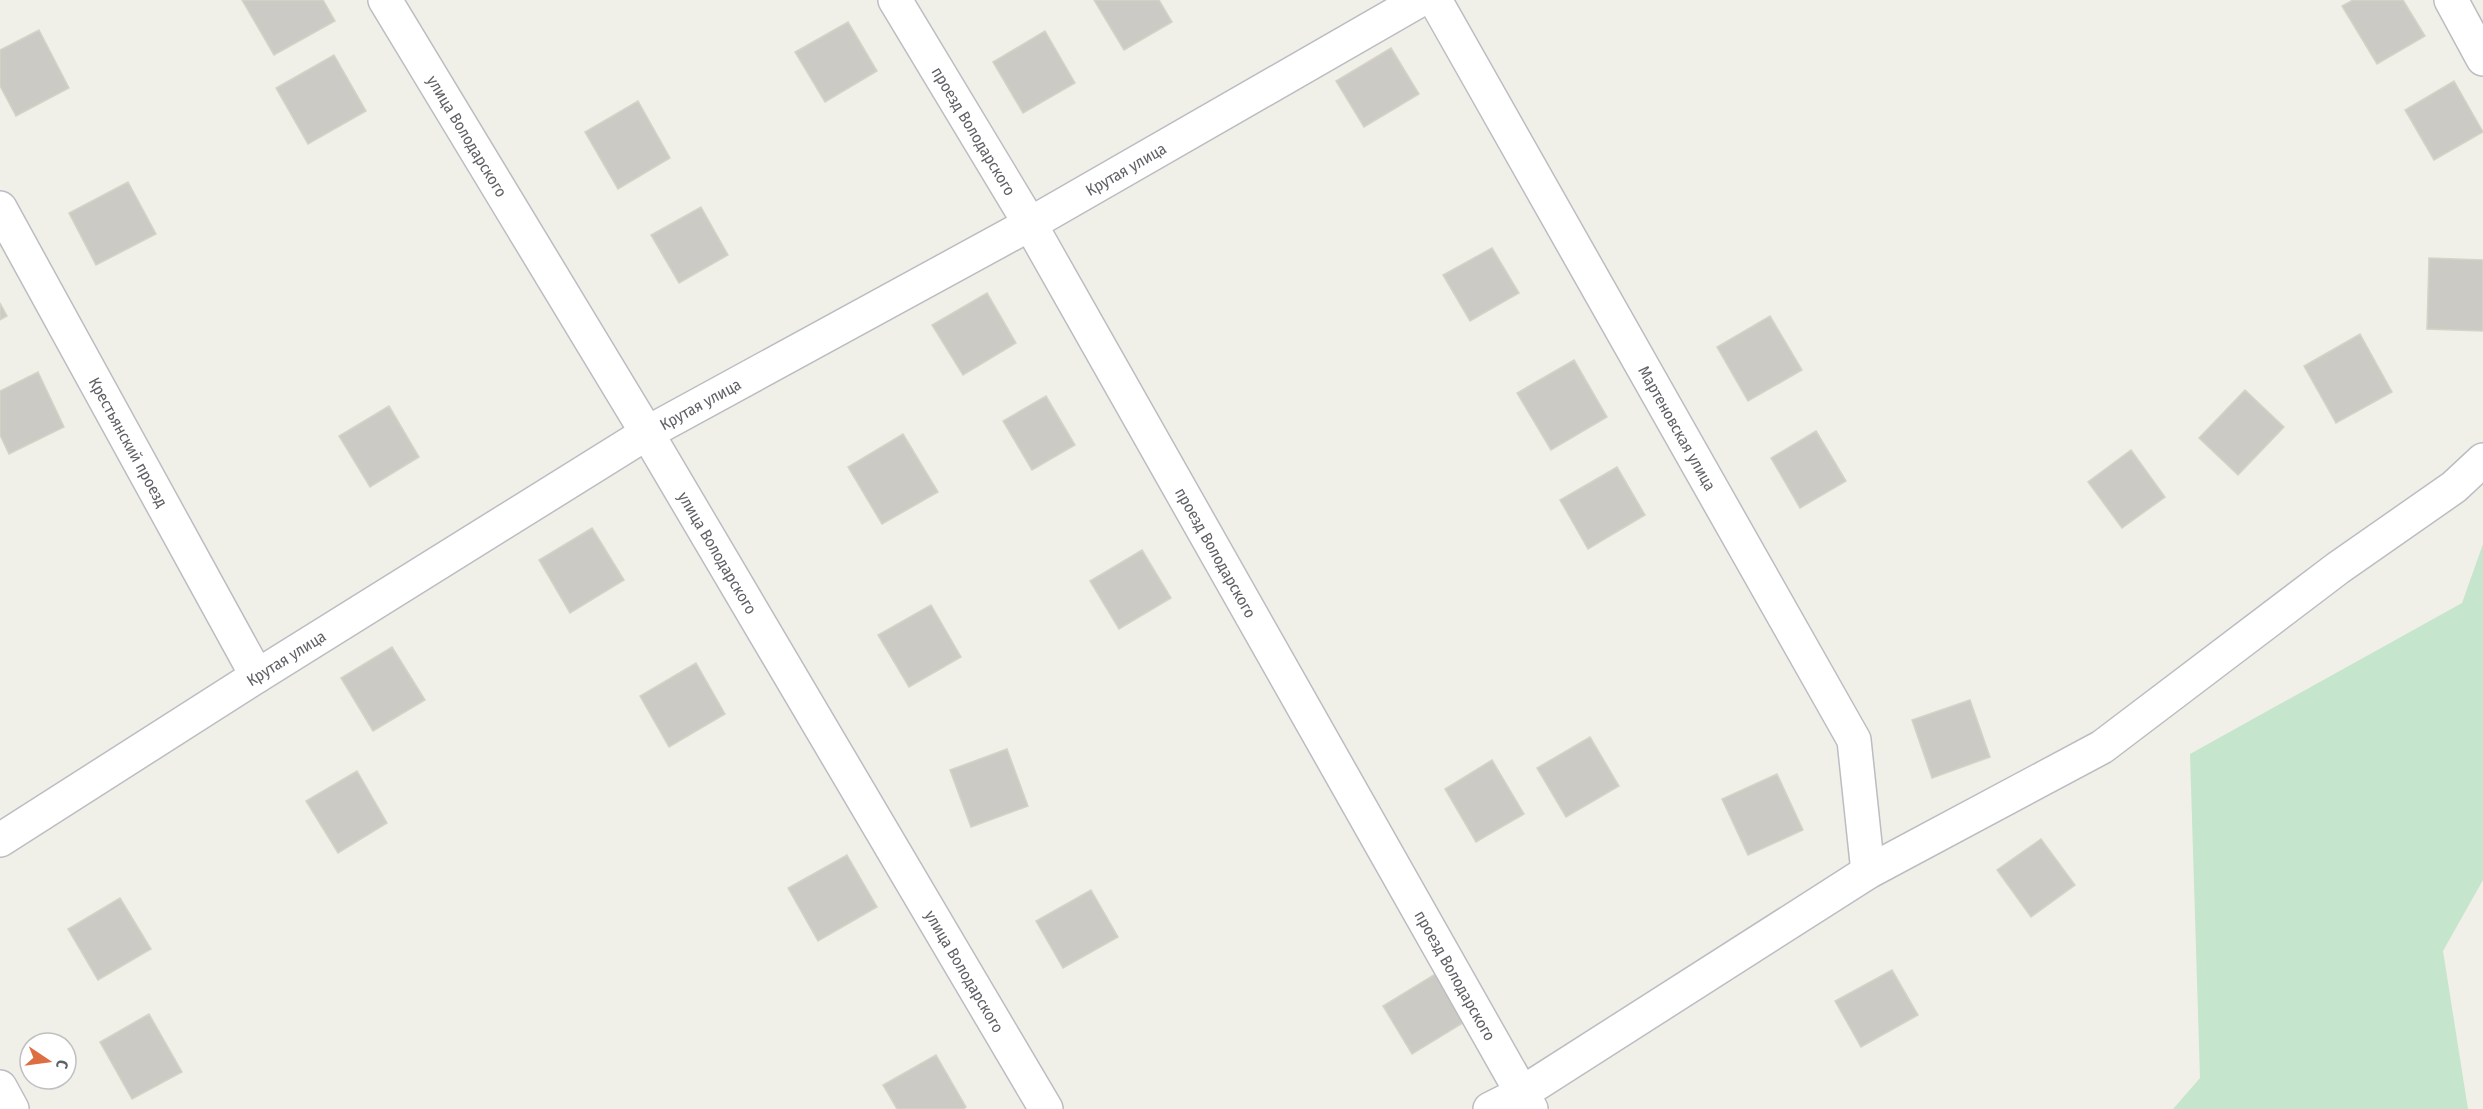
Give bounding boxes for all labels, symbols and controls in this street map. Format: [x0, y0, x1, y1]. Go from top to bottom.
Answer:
street label: проезд Володарского [928, 64, 1020, 199]
street label: улица Володарского [423, 72, 511, 201]
street label: Крутая улица [1082, 139, 1170, 200]
street label: Мартеновская улица [1634, 363, 1720, 494]
street label: Крестьянский проезд [85, 374, 171, 511]
street label: Крутая улица [657, 374, 745, 434]
street label: проезд Володарского [1171, 484, 1260, 621]
street label: улица Володарского [674, 488, 761, 617]
street label: Крутая улица [243, 627, 329, 690]
street label: улица Володарского [921, 907, 1008, 1036]
street label: проезд Володарского [1411, 907, 1499, 1044]
north arrow [18, 1031, 78, 1091]
text: С [52, 1058, 72, 1071]

